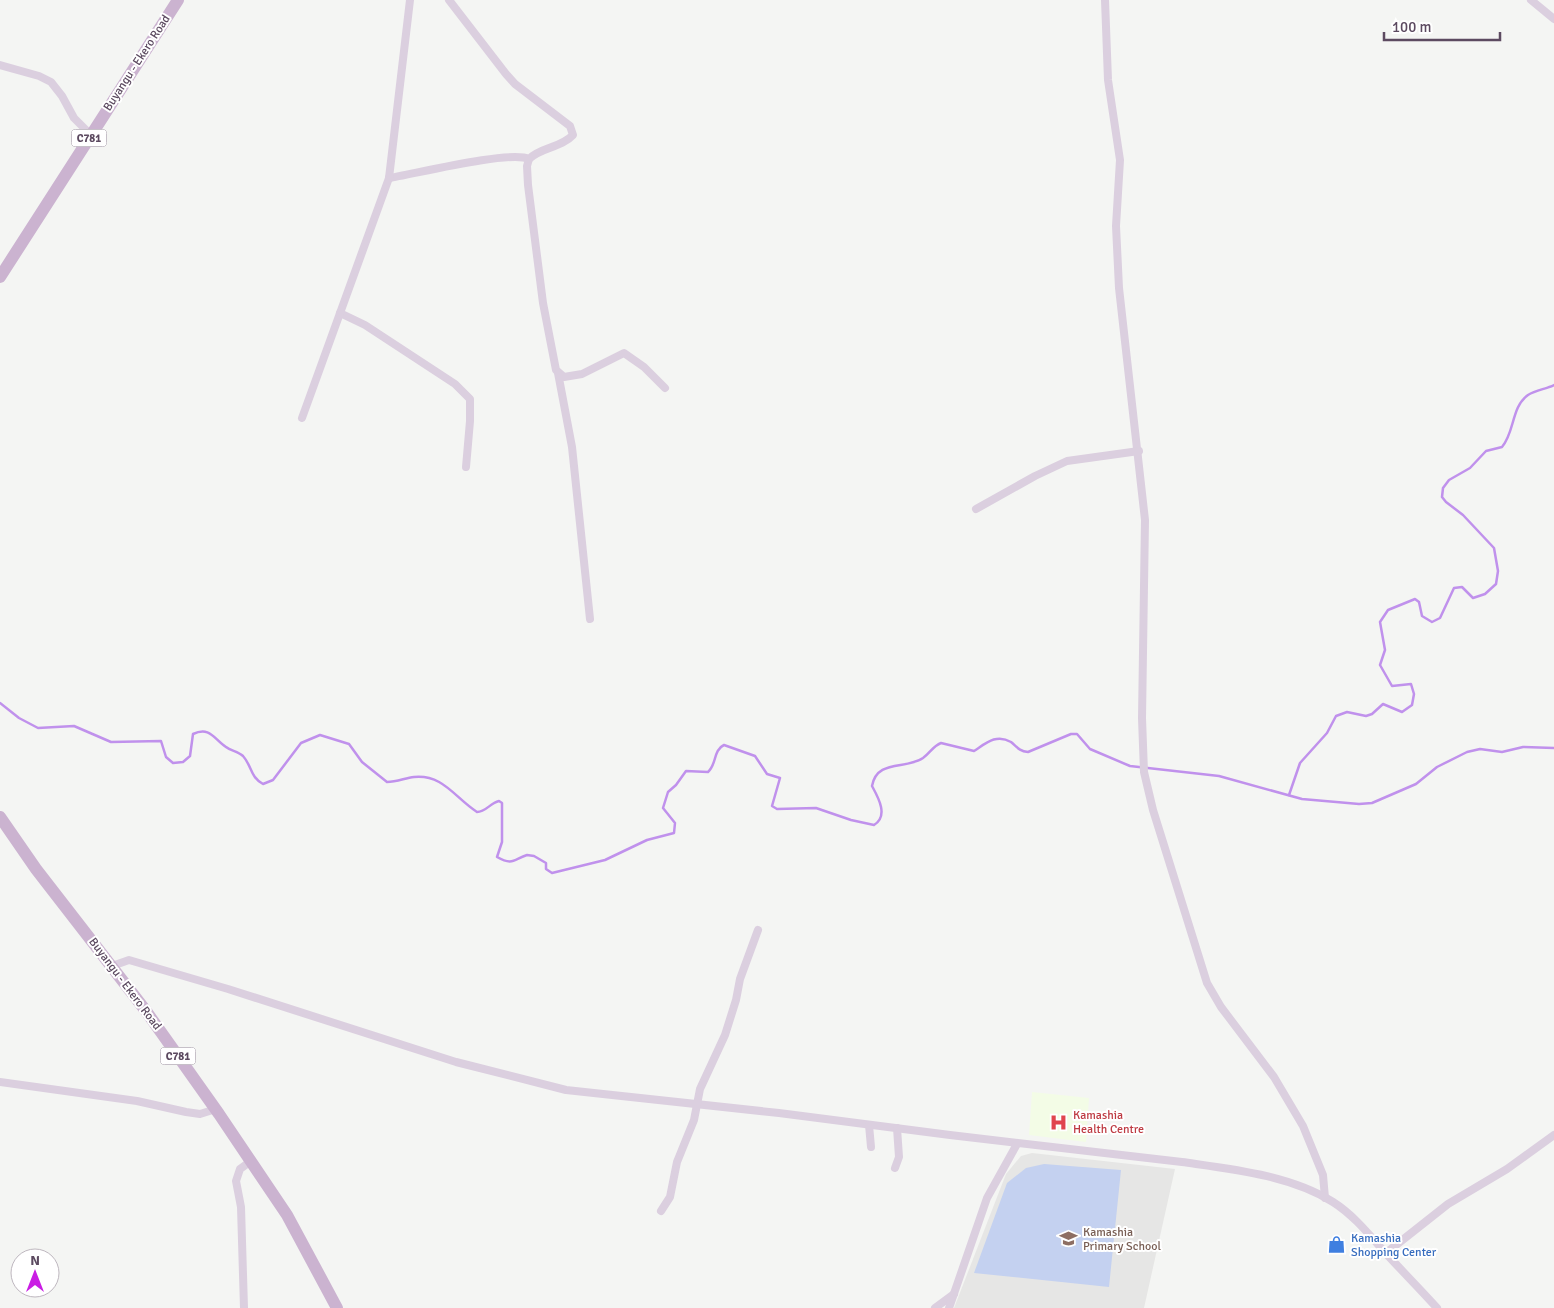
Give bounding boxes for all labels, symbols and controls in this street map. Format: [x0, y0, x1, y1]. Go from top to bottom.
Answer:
scale bar [1384, 10, 1500, 42]
street label: Buyangu - Ekero Road [100, 12, 174, 114]
text: 100 m [1392, 18, 1432, 36]
road number: C781 [72, 130, 106, 146]
street label: Buyangu - Ekero Road [85, 935, 165, 1033]
road number: C781 [160, 1048, 196, 1064]
place label: Kamashia Health Centre [1073, 1108, 1144, 1137]
hospital icon: Kamashia Health Centre [1049, 1112, 1069, 1132]
place label: Kamashia Primary School [1083, 1225, 1161, 1254]
school or university icon: Kamashia Primary School [1059, 1229, 1079, 1249]
place label: Kamashia Shopping Center [1351, 1231, 1437, 1260]
shop icon: Kamashia Shopping Center [1327, 1235, 1347, 1255]
north arrow [10, 1248, 60, 1298]
text: N [30, 1252, 40, 1269]

